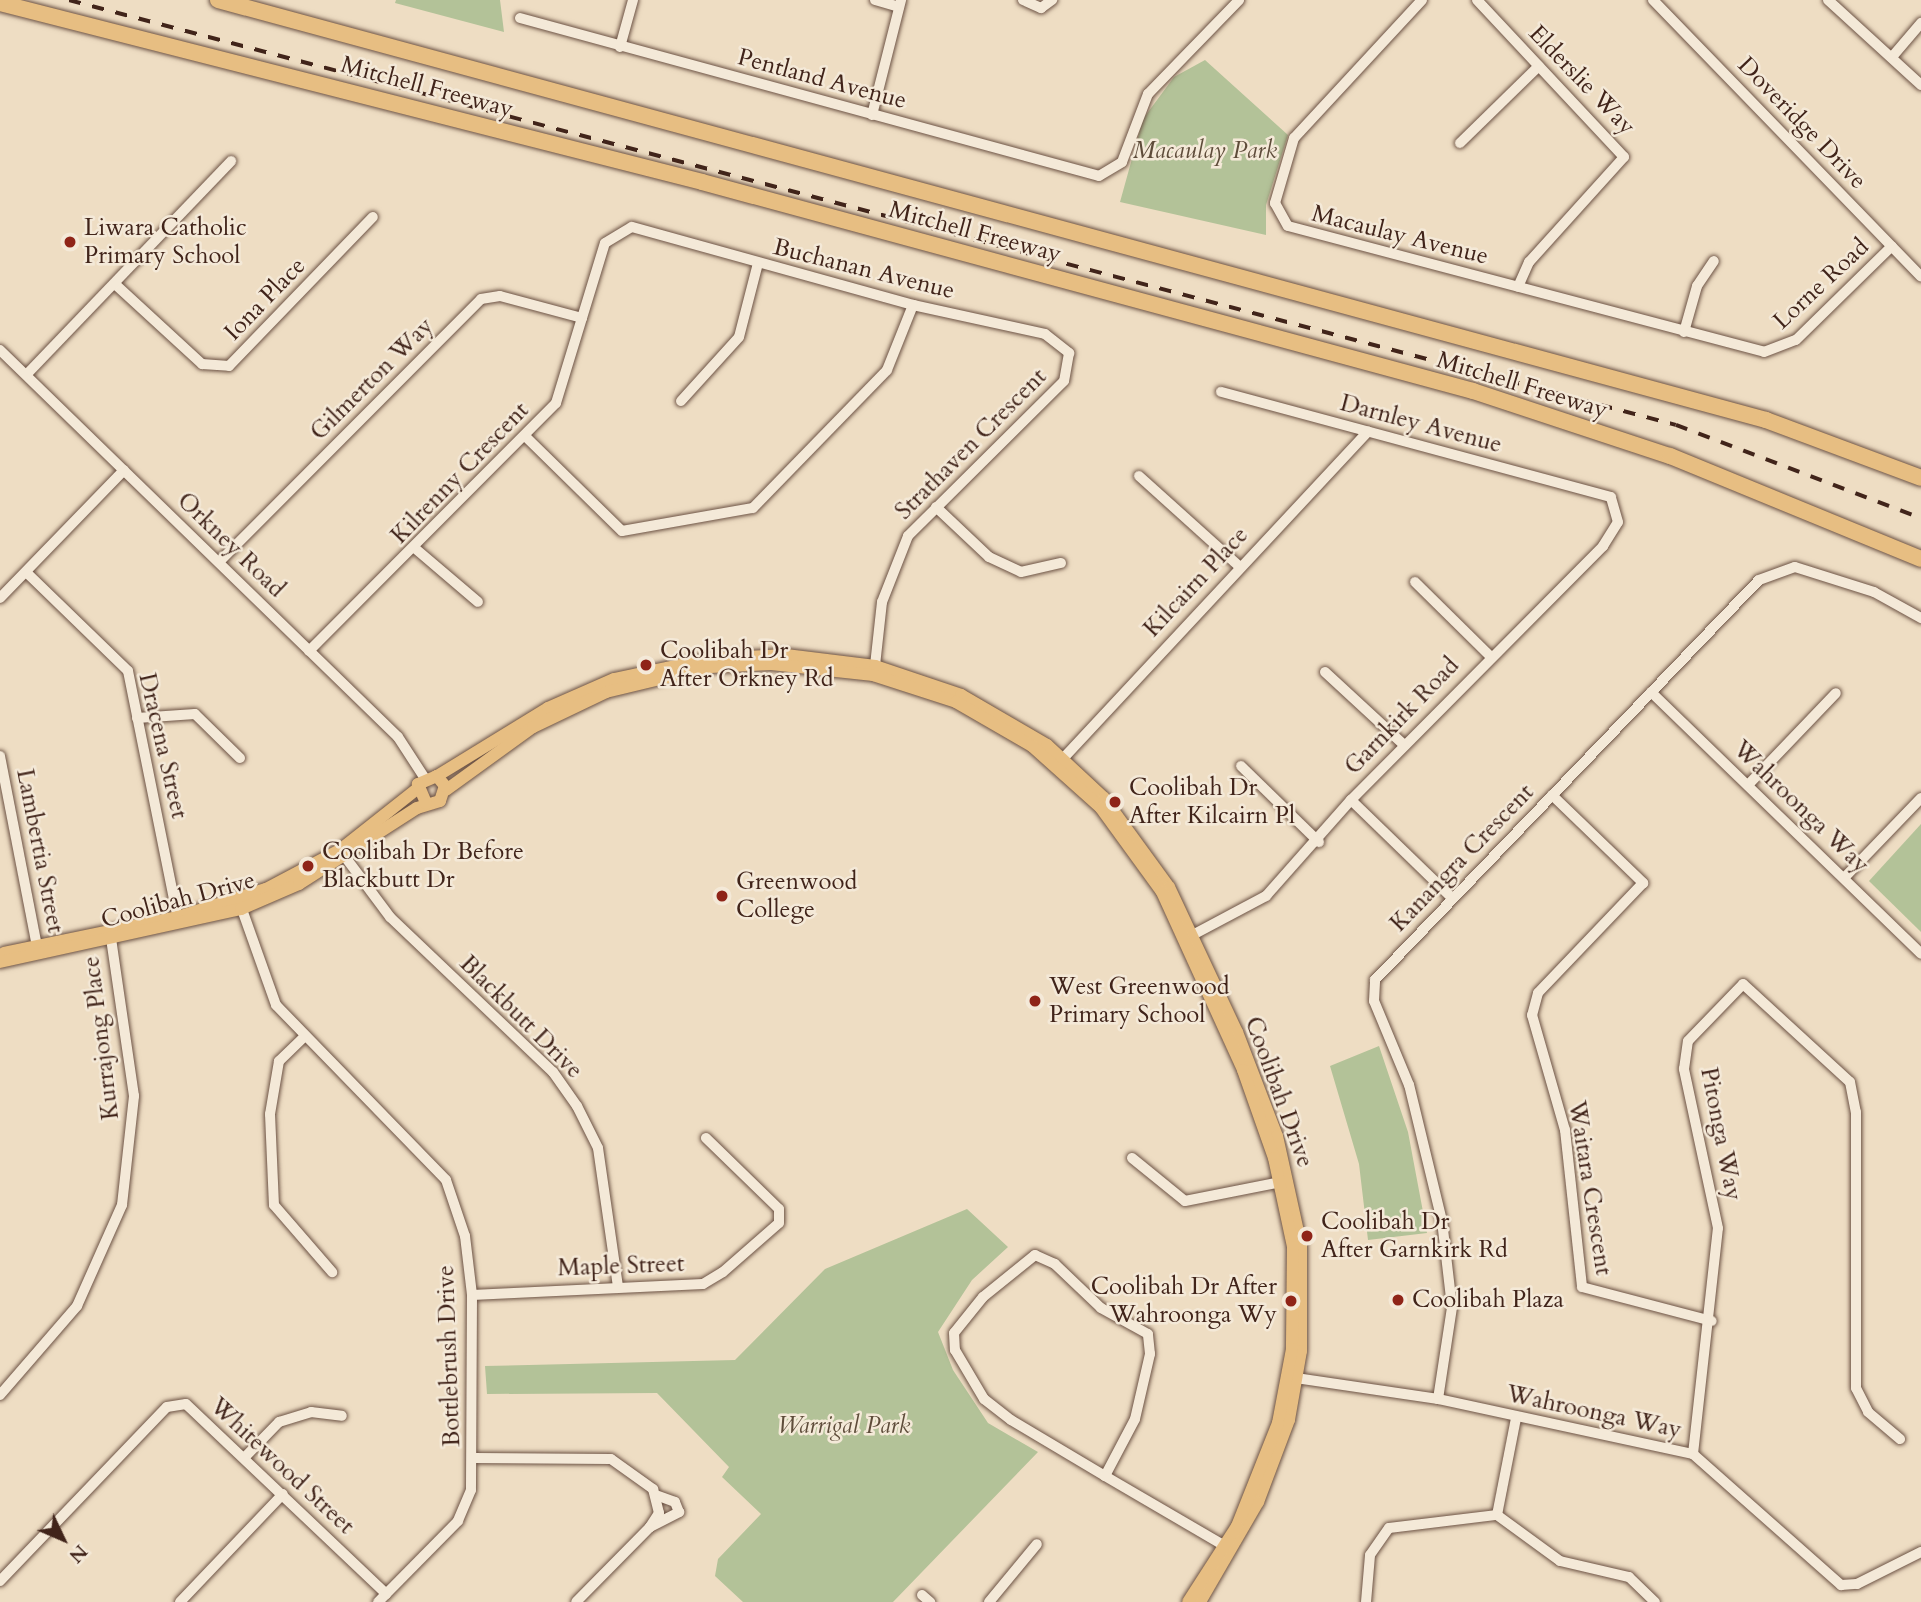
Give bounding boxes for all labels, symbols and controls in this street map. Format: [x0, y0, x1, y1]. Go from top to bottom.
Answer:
street label: Elderslie Way [1523, 19, 1641, 141]
street label: Pentland Avenue [734, 43, 910, 115]
street label: Mitchell Freeway [338, 50, 516, 124]
street label: Doveridge Drive [1732, 51, 1872, 195]
park label: Macaulay Park [1133, 137, 1277, 165]
street label: Mitchell Freeway [886, 195, 1064, 269]
street label: Macaulay Avenue [1309, 199, 1491, 271]
place label: Liwara Catholic Primary School [84, 214, 247, 270]
street label: Buchanan Avenue [770, 233, 958, 305]
street label: Lorne Road [1767, 233, 1875, 335]
marker: Liwara Catholic Primary School [62, 234, 78, 250]
street label: Iona Place [218, 252, 312, 346]
street label: Gilmerton Way [305, 312, 439, 446]
street label: Mitchell Freeway [1433, 345, 1611, 425]
street label: Strathaven Crescent [889, 362, 1053, 526]
street label: Darnley Avenue [1337, 389, 1505, 459]
street label: Kilrenny Crescent [385, 396, 535, 550]
street label: Orkney Road [171, 486, 291, 604]
street label: Kilcairn Place [1138, 521, 1254, 643]
place label: Coolibah Dr After Orkney Rd [660, 637, 833, 693]
street label: Garnkirk Road [1339, 651, 1465, 781]
marker: Coolibah Dr After Orkney Rd [638, 657, 654, 673]
street label: Dracena Street [132, 670, 194, 822]
street label: Wahroonga Way [1727, 735, 1875, 879]
street label: Lambertia Street [10, 766, 70, 936]
place label: Coolibah Dr After Kilcairn Pl [1129, 774, 1295, 830]
street label: Kanangra Crescent [1384, 778, 1540, 938]
marker: Coolibah Dr After Kilcairn Pl [1107, 794, 1123, 810]
place label: Coolibah Dr Before Blackbutt Dr [322, 838, 524, 894]
marker: Coolibah Dr Before Blackbutt Dr [300, 858, 316, 874]
street label: Coolibah Drive [98, 866, 258, 934]
place label: Greenwood College [736, 868, 857, 924]
marker: Greenwood College [714, 888, 730, 904]
street label: Blackbutt Drive [453, 949, 589, 1085]
street label: Kurrajong Place [77, 955, 125, 1121]
place label: West Greenwood Primary School [1049, 973, 1230, 1029]
marker: West Greenwood Primary School [1027, 993, 1043, 1009]
street label: Coolibah Drive [1238, 1013, 1320, 1171]
street label: Pitonga Way [1694, 1065, 1748, 1203]
street label: Waitara Crescent [1562, 1099, 1618, 1277]
place label: Coolibah Dr After Garnkirk Rd [1321, 1208, 1508, 1264]
marker: Coolibah Dr After Garnkirk Rd [1299, 1228, 1315, 1244]
street label: Maple Street [557, 1249, 685, 1283]
street label: Bottlebrush Drive [431, 1265, 467, 1447]
place label: Coolibah Dr After Wahroonga Wy [1091, 1273, 1277, 1329]
place label: Coolibah Plaza [1412, 1286, 1564, 1314]
marker: Coolibah Plaza [1390, 1292, 1406, 1308]
marker: Coolibah Dr After Wahroonga Wy [1283, 1293, 1299, 1309]
street label: Wahroonga Way [1504, 1379, 1684, 1445]
street label: Whitewood Street [204, 1392, 360, 1540]
park label: Warrigal Park [778, 1412, 910, 1440]
north arrow [28, 1504, 98, 1574]
text: N [63, 1539, 93, 1569]

